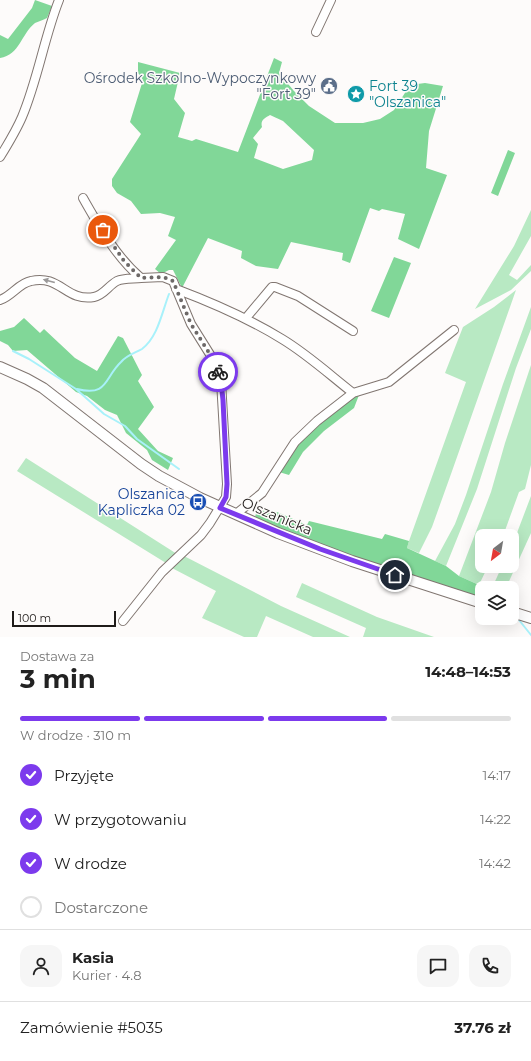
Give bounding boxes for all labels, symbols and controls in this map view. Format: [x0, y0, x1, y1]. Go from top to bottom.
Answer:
place label: Ośrodek Szkolno-Wypoczynkowy "Fort 39" [84, 69, 316, 103]
public building icon: Ośrodek Szkolno-Wypoczynkowy "Fort 39" [319, 76, 339, 96]
place label: Fort 39 "Olszanica" [369, 77, 446, 111]
place icon: Fort 39 "Olszanica" [346, 84, 366, 104]
pin [86, 213, 120, 247]
icon: bag [92, 219, 114, 241]
one-way arrow [43, 278, 55, 284]
courier [198, 352, 238, 392]
icon: bike [207, 361, 229, 383]
place label: Olszanica Kapliczka 02 [98, 485, 185, 519]
bus stop icon: Olszanica Kapliczka 02 [188, 492, 208, 512]
street label: Olszanicka [239, 493, 315, 539]
north arrow [475, 529, 519, 573]
map controls [475, 529, 519, 625]
pin [378, 558, 412, 592]
icon: home [384, 564, 406, 586]
button: layers [475, 581, 519, 625]
scale bar [12, 609, 116, 628]
text: 100 m [18, 611, 51, 625]
text: Dostawa za [20, 648, 94, 664]
text: 14:48–14:53 [425, 662, 511, 681]
text: 3 min [20, 663, 96, 695]
text: W drodze · 310 m [20, 727, 131, 743]
icon: check [20, 764, 42, 786]
text: Przyjęte [54, 766, 114, 785]
text: 14:17 [483, 767, 511, 783]
icon: check [20, 808, 42, 830]
text: W przygotowaniu [54, 810, 187, 829]
text: 14:22 [480, 811, 511, 827]
icon: check [20, 852, 42, 874]
text: W drodze [54, 854, 127, 873]
text: 14:42 [479, 855, 511, 871]
text: Dostarczone [54, 898, 148, 917]
button: person [20, 945, 62, 987]
button: chat [417, 945, 459, 987]
button: phone [469, 945, 511, 987]
text: Kasia [72, 948, 114, 967]
text: Kurier · 4.8 [72, 967, 142, 983]
text: Zamówienie #5035 [20, 1018, 163, 1037]
text: 37.76 zł [454, 1018, 511, 1037]

